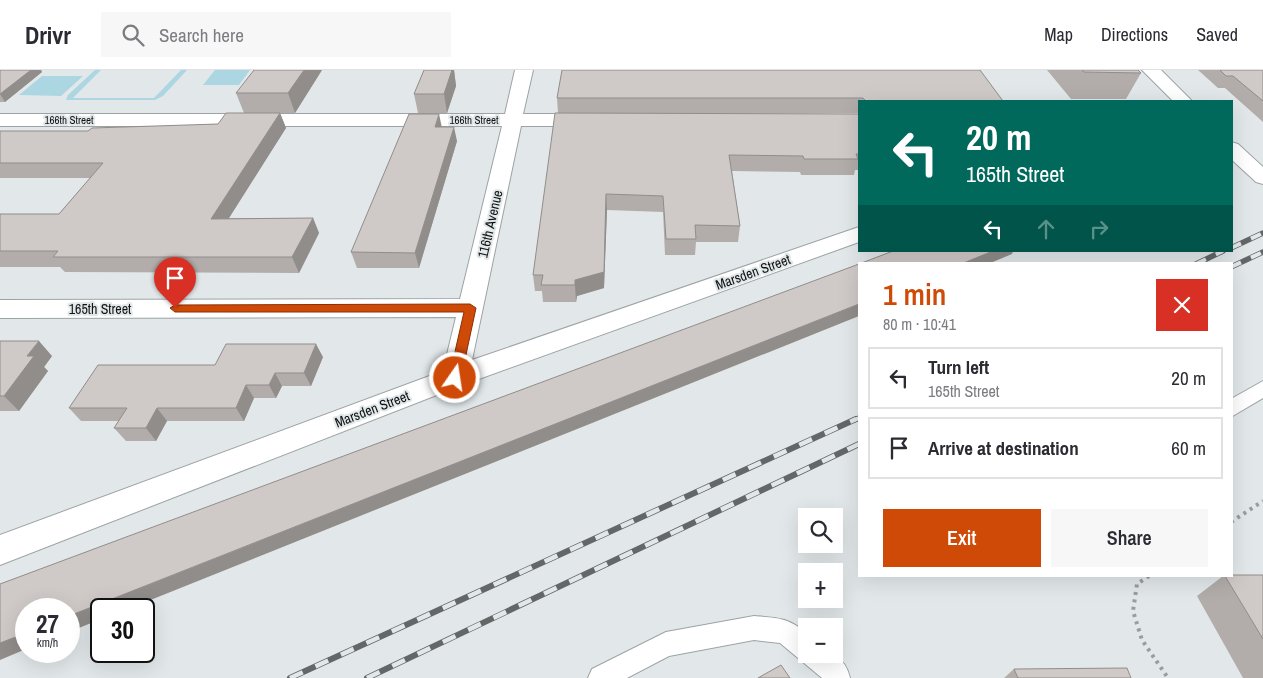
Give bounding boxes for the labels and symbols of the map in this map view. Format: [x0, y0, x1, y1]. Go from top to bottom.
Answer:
street label: 166th Street [44, 113, 94, 127]
street label: 166th Street [449, 113, 499, 127]
street label: 116th Avenue [473, 188, 507, 260]
street label: Marsden Street [713, 250, 793, 294]
pin [154, 257, 196, 308]
street label: 165th Street [69, 300, 131, 318]
position arrow [428, 351, 480, 403]
street label: Marsden Street [332, 387, 412, 431]
speed limit sign: 30 [90, 598, 155, 663]

